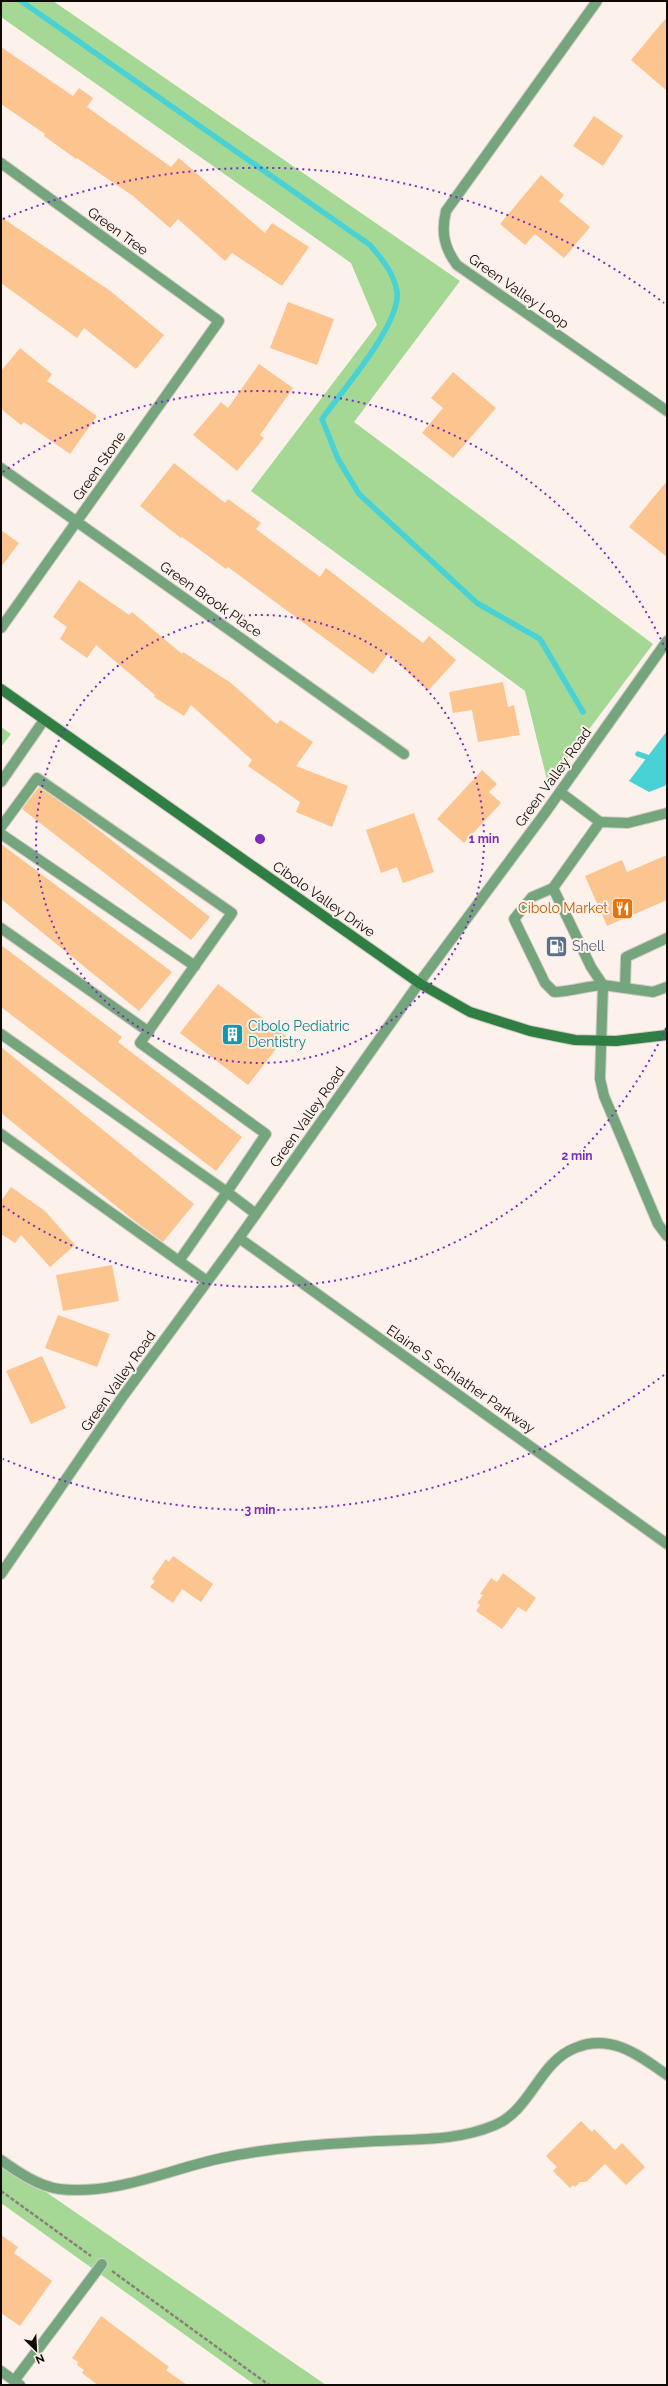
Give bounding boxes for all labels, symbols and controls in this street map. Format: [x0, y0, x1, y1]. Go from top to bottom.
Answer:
street label: Green Tree [85, 204, 151, 258]
street label: Green Valley Loop [466, 250, 572, 332]
street label: Green Stone [69, 428, 129, 504]
street label: Green Brook Place [157, 558, 265, 640]
street label: Green Valley Road [512, 724, 594, 830]
centre of rings [253, 832, 267, 846]
text: 1 min [469, 832, 499, 846]
street label: Cibolo Valley Drive [270, 858, 378, 940]
restaurant icon: Cibolo Market [610, 895, 636, 921]
place label: Cibolo Market [518, 900, 608, 916]
fuel station icon: Shell [544, 933, 570, 959]
place label: Shell [572, 938, 605, 954]
place label: Cibolo Pediatric Dentistry [248, 1018, 350, 1050]
building icon: Cibolo Pediatric Dentistry [220, 1021, 246, 1047]
street label: Green Valley Road [266, 1064, 348, 1170]
text: 2 min [561, 1149, 593, 1163]
street label: Elaine S. Schlather Parkway [384, 1322, 539, 1437]
street label: Green Valley Road [77, 1328, 159, 1434]
text: 3 min [244, 1503, 276, 1517]
north arrow [16, 2330, 56, 2370]
text: N [33, 2351, 46, 2366]

